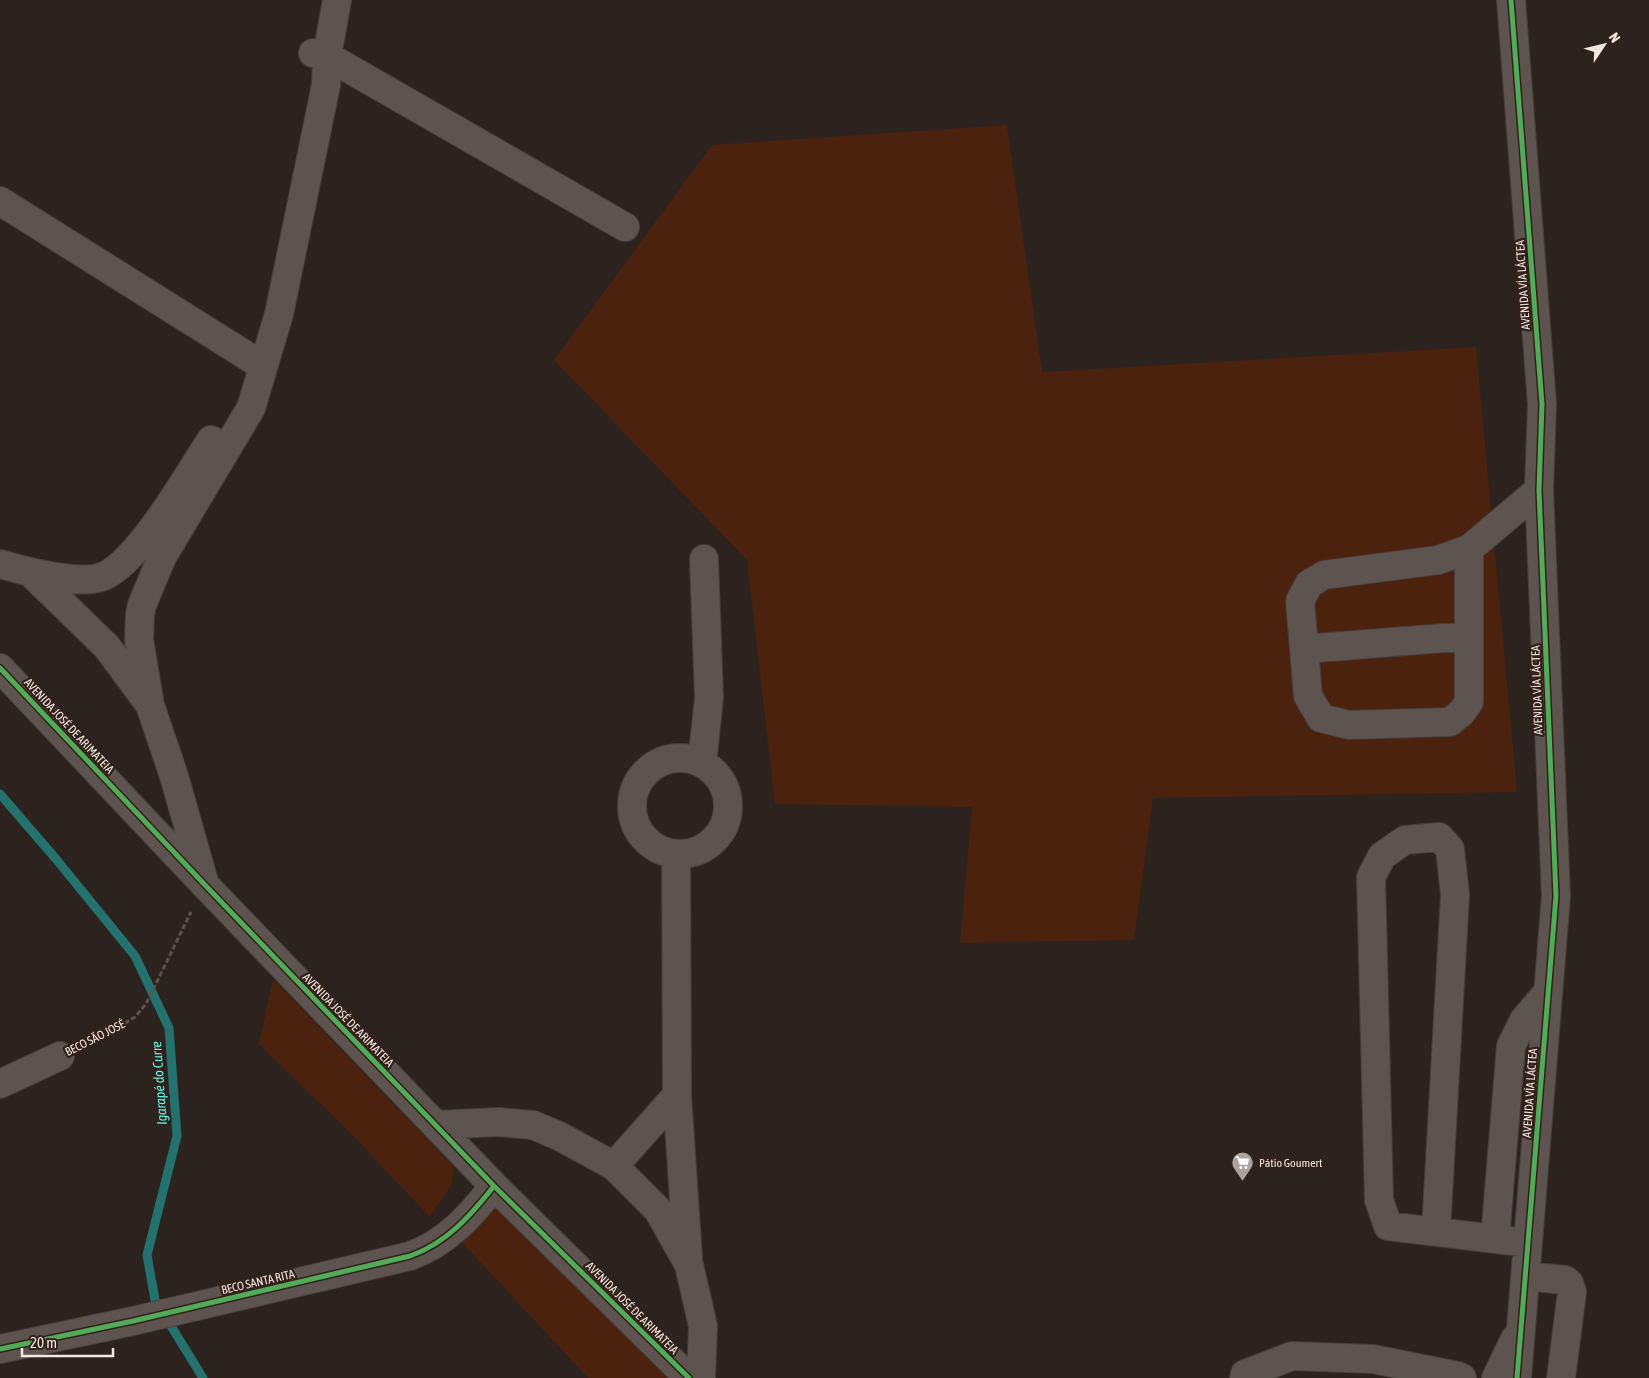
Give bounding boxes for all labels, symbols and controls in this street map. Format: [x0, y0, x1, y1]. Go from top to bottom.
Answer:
north arrow [1579, 20, 1629, 70]
text: N [1606, 30, 1624, 46]
street label: AVENIDA VÍA LÁCTEA [1513, 240, 1533, 330]
street label: AVENIDA VÍA LÁCTEA [1528, 645, 1546, 735]
street label: AVENIDA JOSÉ DE ARIMATEIA [21, 676, 117, 777]
street label: AVENIDA JOSÉ DE ARIMATEIA [300, 970, 396, 1070]
street label: BECO SÃO JOSÉ [63, 1017, 127, 1059]
water label: Igarapé do Curre [148, 1041, 170, 1125]
street label: AVENIDA VÍA LÁCTEA [1520, 1048, 1540, 1138]
supermarket icon: Pátio Goumert [1231, 1151, 1255, 1182]
place label: Pátio Goumert [1259, 1156, 1323, 1170]
street label: AVENIDA JOSÉ DE ARIMATEIA [583, 1259, 681, 1357]
street label: BECO SANTA RITA [220, 1267, 296, 1297]
scale bar [22, 1326, 114, 1358]
text: 20 m [30, 1334, 57, 1351]

